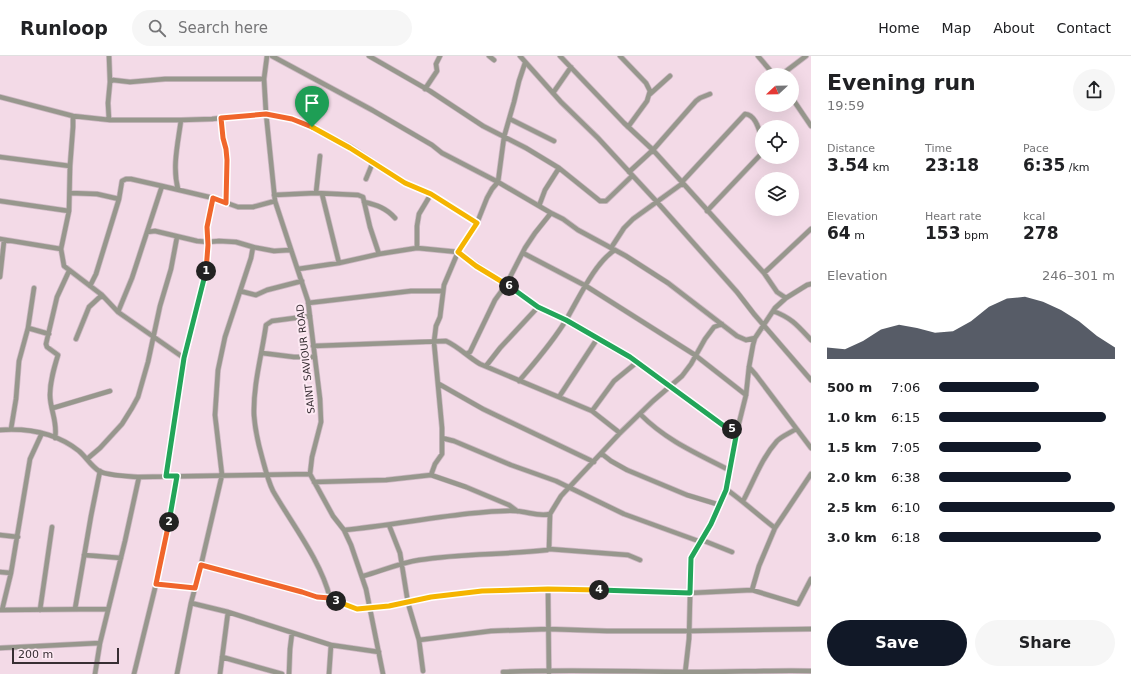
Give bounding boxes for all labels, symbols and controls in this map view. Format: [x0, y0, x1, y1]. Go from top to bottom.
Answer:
search box [132, 10, 412, 46]
text: Runloop [20, 17, 108, 39]
icon: search [146, 17, 168, 39]
text: Search here [178, 19, 268, 37]
text: Home [878, 20, 920, 36]
text: Map [942, 20, 971, 36]
text: About [993, 20, 1035, 36]
text: Contact [1057, 20, 1111, 36]
north arrow [755, 68, 799, 112]
map controls [755, 68, 799, 216]
button: share [1073, 69, 1115, 111]
text: Evening run [827, 70, 976, 95]
pin [295, 86, 329, 127]
icon: arrive [301, 92, 323, 114]
text: 19:59 [827, 98, 864, 113]
button: locate [755, 120, 799, 164]
text: Distance [827, 142, 875, 155]
text: Time [925, 142, 952, 155]
text: Pace [1023, 142, 1049, 155]
text: 3.54 [827, 155, 869, 175]
text: 23:18 [925, 155, 979, 175]
text: 6:35 [1023, 155, 1065, 175]
text: km [869, 161, 890, 174]
text: /km [1065, 161, 1090, 174]
button: layers [755, 172, 799, 216]
text: Elevation [827, 210, 878, 223]
text: Heart rate [925, 210, 981, 223]
text: kcal [1023, 210, 1045, 223]
text: 64 [827, 223, 851, 243]
text: 153 [925, 223, 961, 243]
text: 278 [1023, 223, 1059, 243]
text: m [851, 229, 865, 242]
text: bpm [961, 229, 989, 242]
pin: 1 [196, 261, 216, 281]
text: 1 [202, 264, 210, 277]
text: Elevation [827, 268, 887, 283]
text: 246–301 m [1042, 268, 1115, 283]
pin: 6 [499, 276, 519, 296]
text: 6 [505, 279, 513, 292]
street label: SAINT SAVIOUR ROAD [294, 303, 317, 414]
text: 500 m [827, 380, 872, 395]
text: 7:06 [891, 380, 920, 395]
text: 1.0 km [827, 410, 877, 425]
text: 6:15 [891, 410, 920, 425]
pin: 5 [722, 419, 742, 439]
text: 5 [728, 422, 736, 435]
text: 1.5 km [827, 440, 877, 455]
text: 7:05 [891, 440, 920, 455]
text: 2.0 km [827, 470, 877, 485]
text: 6:38 [891, 470, 920, 485]
text: 2.5 km [827, 500, 877, 515]
text: 6:10 [891, 500, 920, 515]
pin: 2 [159, 512, 179, 532]
text: 2 [165, 515, 173, 528]
text: 3.0 km [827, 530, 877, 545]
text: 6:18 [891, 530, 920, 545]
pin: 4 [589, 580, 609, 600]
text: 4 [595, 583, 603, 596]
pin: 3 [326, 591, 346, 611]
text: 3 [332, 594, 340, 607]
button: Save [827, 620, 967, 666]
button: Share [975, 620, 1115, 666]
scale bar [12, 646, 119, 665]
text: 200 m [18, 648, 53, 661]

